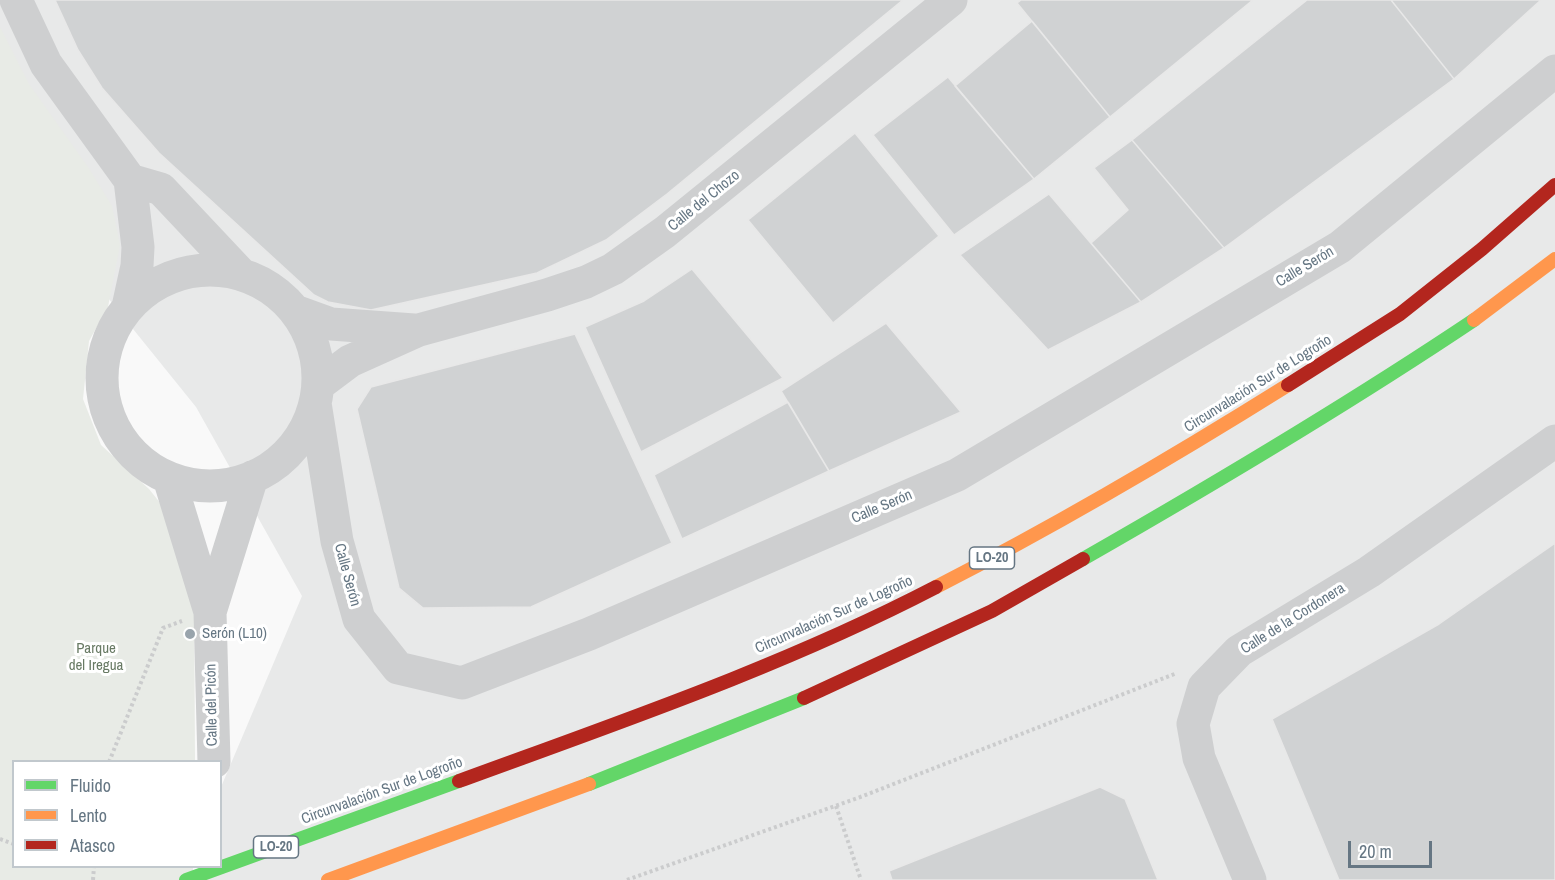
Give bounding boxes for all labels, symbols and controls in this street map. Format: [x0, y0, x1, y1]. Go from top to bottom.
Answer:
street label: Calle del Chozo [665, 167, 743, 235]
street label: Calle Serón [1273, 243, 1337, 291]
street label: Circunvalación Sur de Logroño [1181, 331, 1335, 437]
street label: Calle Serón [849, 486, 915, 528]
street label: Calle Serón [330, 542, 364, 608]
road number: LO-20 [970, 547, 1014, 569]
street label: Circunvalación Sur de Logroño [753, 572, 915, 658]
street label: Calle de la Cordonera [1238, 580, 1348, 658]
place label: Serón (L10) [202, 625, 267, 643]
marker: Serón (L10) [183, 627, 197, 641]
park label: Parque del Iregua [69, 640, 123, 675]
street label: Calle del Picón [202, 663, 222, 747]
street label: Circunvalación Sur de Logroño [299, 753, 465, 829]
legend [12, 760, 222, 868]
text: Fluido [70, 773, 111, 798]
text: Lento [70, 803, 107, 828]
scale bar [1351, 829, 1435, 867]
text: Atasco [70, 833, 115, 858]
road number: LO-20 [254, 836, 298, 858]
text: 20 m [1359, 839, 1392, 864]

